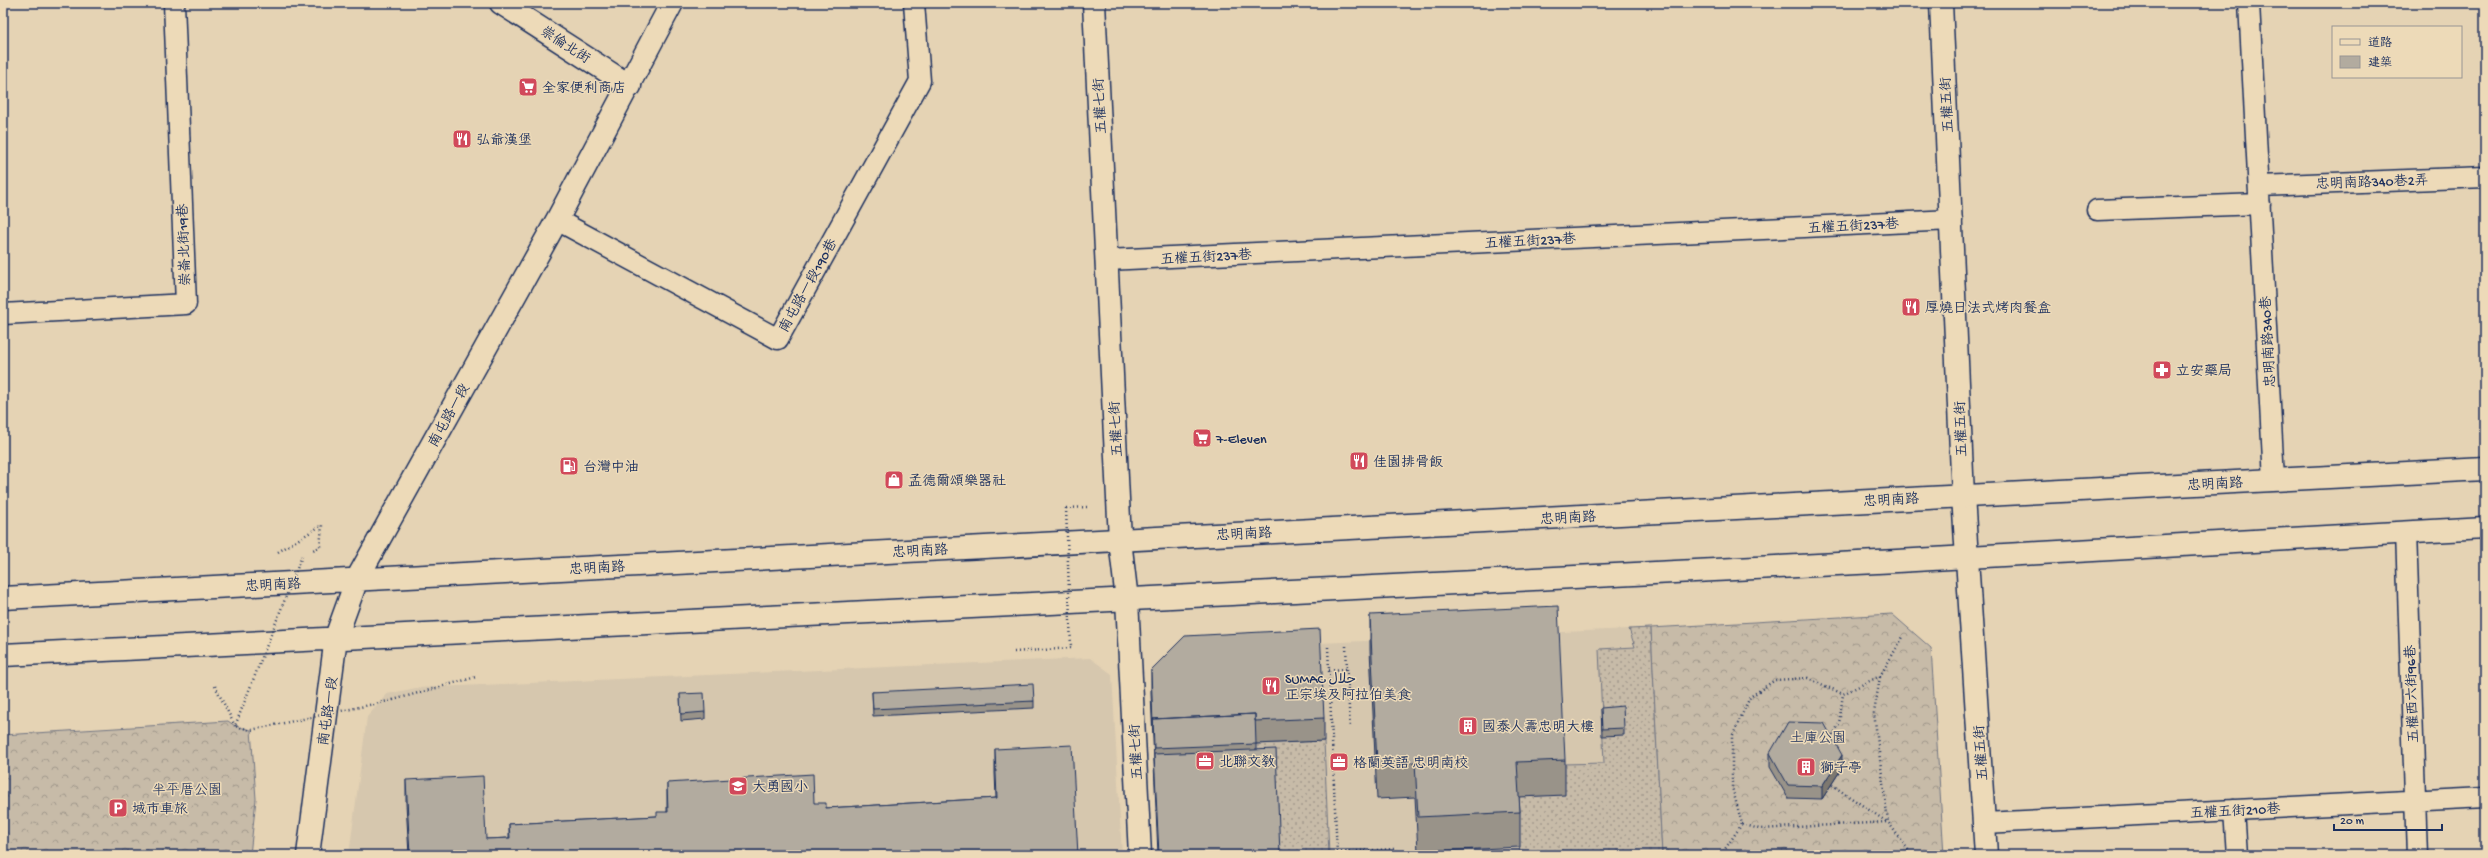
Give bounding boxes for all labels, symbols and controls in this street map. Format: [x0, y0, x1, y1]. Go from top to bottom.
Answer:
street label: 崇倫北街 [537, 23, 593, 68]
legend [2332, 26, 2462, 78]
text: 道路 [2368, 36, 2392, 51]
text: 建築 [2368, 56, 2392, 71]
supermarket icon: 全家便利商店 [517, 76, 539, 98]
street label: 五權五街 [1938, 76, 1958, 133]
street label: 五權七街 [1091, 77, 1111, 134]
place label: 全家便利商店 [542, 80, 626, 98]
restaurant icon: 弘爺漢堡 [451, 128, 473, 150]
place label: 弘爺漢堡 [476, 132, 532, 150]
street label: 忠明南路340巷2弄 [2315, 172, 2429, 194]
street label: 崇崙北街19巷 [175, 202, 195, 287]
street label: 五權五街237巷 [1807, 216, 1900, 238]
street label: 五權五街237巷 [1484, 231, 1577, 253]
street label: 南屯路一段190巷 [776, 235, 842, 336]
street label: 五權五街237巷 [1160, 247, 1253, 269]
street label: 忠明南路340巷 [2258, 295, 2280, 388]
restaurant icon: 厚燒日法式烤肉餐盒 [1900, 296, 1922, 318]
place label: 厚燒日法式烤肉餐盒 [1925, 300, 2051, 318]
pharmacy icon: 立安藥局 [2151, 359, 2173, 381]
place label: 立安藥局 [2176, 363, 2232, 381]
street label: 南屯路一段 [425, 381, 475, 451]
street label: 五權七街 [1107, 400, 1127, 457]
street label: 五權五街 [1952, 401, 1972, 457]
supermarket icon: 7-Eleven [1191, 427, 1213, 449]
place label: 7-Eleven [1215, 432, 1267, 449]
restaurant icon: 佳園排骨飯 [1348, 450, 1370, 472]
place label: 佳園排骨飯 [1373, 454, 1443, 472]
fuel station icon: 台灣中油 [558, 455, 580, 477]
place label: 台灣中油 [583, 459, 639, 477]
shop icon: 孟德爾頌樂器社 [883, 469, 905, 491]
place label: 孟德爾頌樂器社 [908, 473, 1006, 491]
street label: 忠明南路 [2187, 475, 2244, 495]
street label: 忠明南路 [1863, 491, 1920, 511]
street label: 忠明南路 [1540, 509, 1597, 529]
street label: 忠明南路 [1216, 525, 1273, 545]
street label: 忠明南路 [892, 542, 949, 562]
street label: 忠明南路 [569, 559, 626, 579]
street label: 忠明南路 [245, 576, 302, 596]
street label: 五權西六街96巷 [2402, 644, 2424, 743]
place label: SUMAC حلال 正宗埃及阿拉伯美食 [1285, 672, 1411, 705]
street label: 南屯路一段 [315, 675, 343, 747]
restaurant icon: SUMAC حلال 正宗埃及阿拉伯美食 [1260, 675, 1282, 697]
building icon: 國泰人壽忠明大樓 [1457, 715, 1479, 737]
place label: 國泰人壽忠明大樓 [1482, 719, 1594, 737]
street label: 五權七街 [1127, 723, 1147, 780]
street label: 五權五街 [1971, 724, 1993, 781]
park label: 土庫公園 [1790, 730, 1846, 748]
office icon: 北聯文教 [1194, 750, 1216, 772]
office icon: 格蘭英語 忠明南校 [1328, 751, 1350, 773]
place label: 北聯文教 [1219, 754, 1275, 772]
place label: 格蘭英語 忠明南校 [1353, 755, 1468, 773]
building icon: 獅子亭 [1795, 756, 1817, 778]
place label: 獅子亭 [1820, 761, 1862, 778]
school or university icon: 大勇國小 [727, 775, 749, 797]
place label: 大勇國小 [752, 779, 808, 797]
park label: 半平厝公園 [152, 782, 222, 800]
parking icon: 城市車旅 [107, 797, 129, 819]
street label: 五權五街210巷 [2189, 801, 2282, 823]
place label: 城市車旅 [132, 802, 188, 819]
scale bar [2334, 806, 2442, 832]
text: 20 m [2340, 815, 2365, 829]

